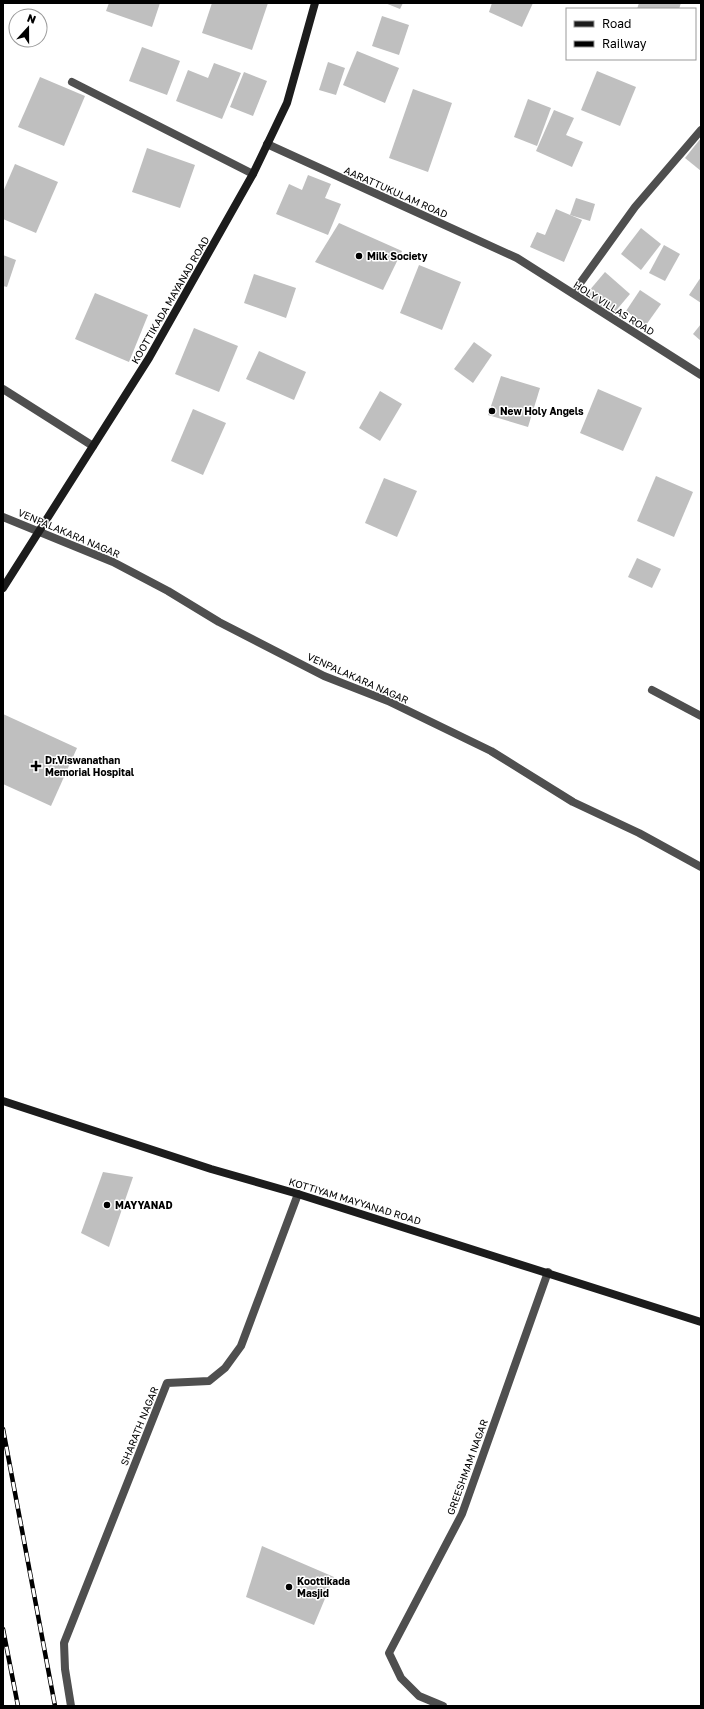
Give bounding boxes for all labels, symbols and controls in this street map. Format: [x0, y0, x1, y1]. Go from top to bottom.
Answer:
north arrow [8, 8, 48, 48]
legend [566, 8, 696, 60]
text: N [26, 11, 38, 26]
text: Road [602, 16, 631, 31]
text: Railway [602, 36, 647, 51]
street label: AARATTUKULAM ROAD [342, 164, 450, 220]
street label: KOOTTIKADA MAYANAD ROAD [129, 234, 211, 366]
place label: Milk Society [367, 250, 427, 262]
marker: Milk Society [354, 251, 364, 261]
street label: HOLY VILLAS ROAD [571, 278, 657, 338]
place label: New Holy Angels [500, 405, 584, 417]
marker: New Holy Angels [487, 406, 497, 416]
street label: VENPALAKARA NAGAR [16, 506, 122, 560]
street label: VENPALAKARA NAGAR [305, 650, 411, 706]
place label: Dr.Viswanathan Memorial Hospital [45, 754, 135, 778]
marker: Dr.Viswanathan Memorial Hospital [30, 760, 42, 772]
street label: KOTTIYAM MAYYANAD ROAD [287, 1175, 423, 1227]
place label: MAYYANAD [115, 1199, 173, 1211]
marker: MAYYANAD [102, 1200, 112, 1210]
street label: SHARATH NAGAR [118, 1385, 160, 1467]
street label: GREESHMAM NAGAR [444, 1417, 490, 1516]
place label: Koottikada Masjid [297, 1575, 350, 1599]
marker: Koottikada Masjid [284, 1582, 294, 1592]

